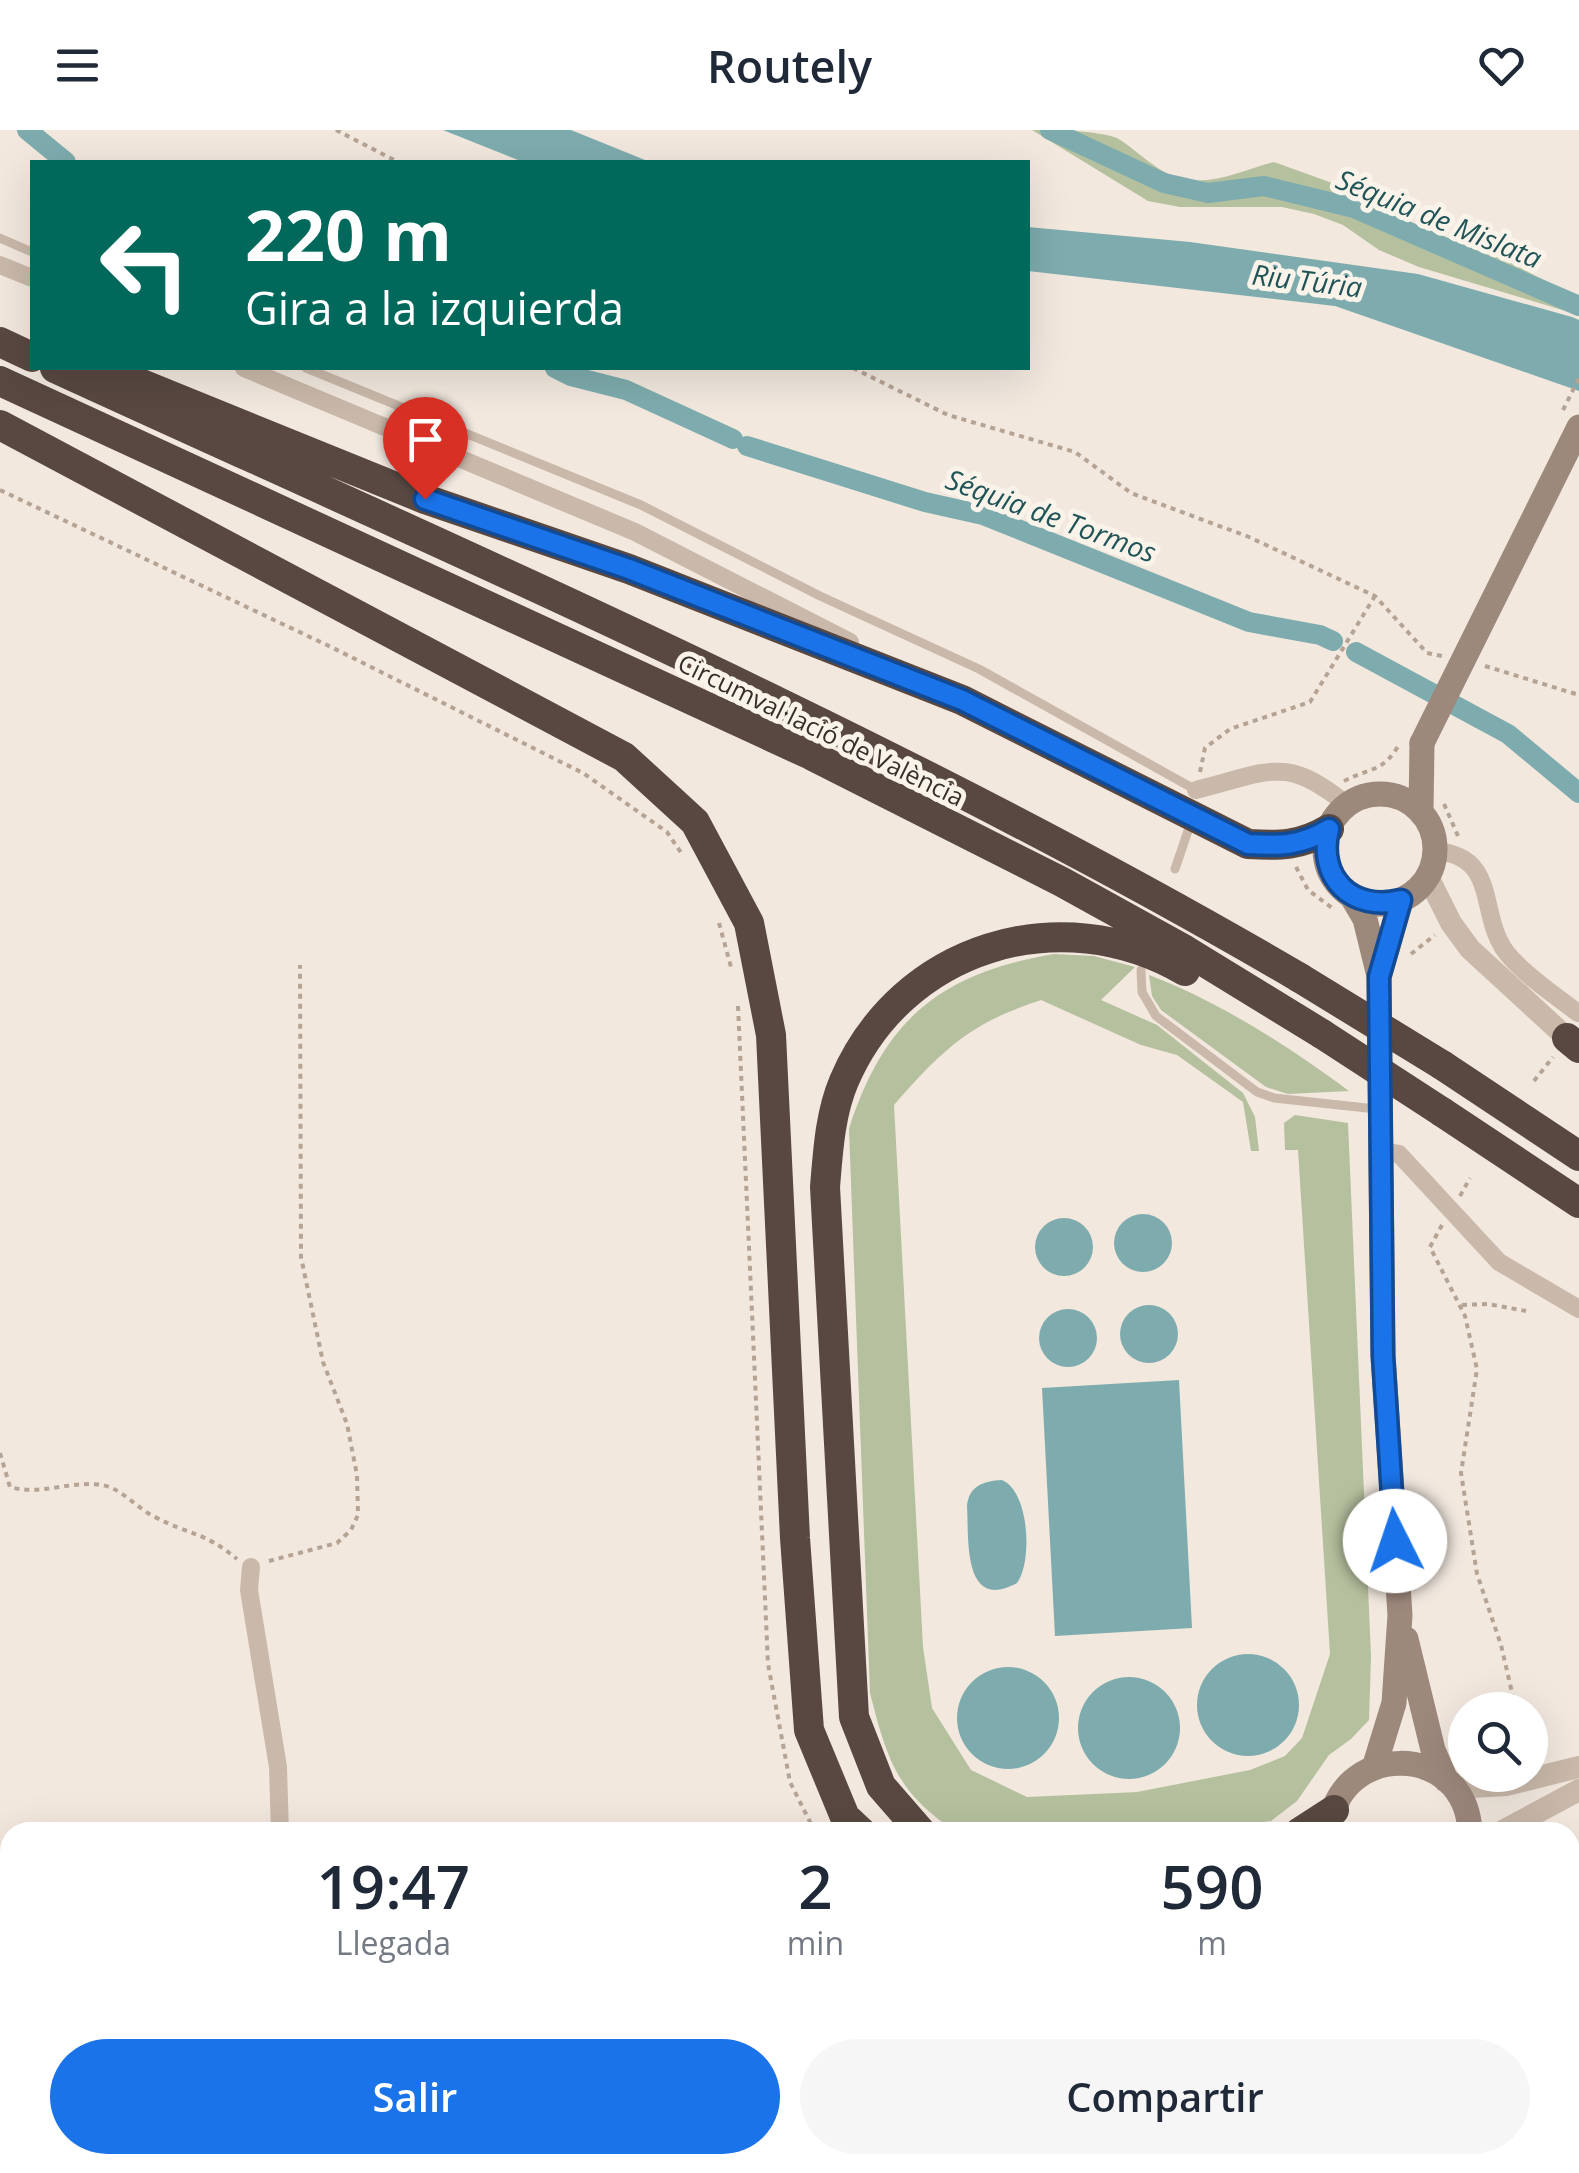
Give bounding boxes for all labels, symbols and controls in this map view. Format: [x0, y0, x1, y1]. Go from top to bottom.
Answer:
text: Routely [707, 35, 872, 96]
icon: menu [50, 38, 105, 93]
icon: heart [1474, 38, 1529, 93]
water label: Séquia de Mislata [1331, 160, 1548, 277]
text: 220 m [245, 186, 452, 282]
icon: left [80, 200, 210, 330]
water label: Riu Túria [1250, 254, 1364, 306]
text: Gira a la izquierda [245, 277, 624, 338]
pin [383, 397, 468, 500]
icon: arrive [398, 412, 453, 467]
water label: Séquia de Tormos [941, 459, 1162, 571]
street label: Circumval·lació de València [673, 645, 970, 813]
position arrow [1343, 1489, 1447, 1593]
map controls [1448, 1692, 1548, 1792]
button: search [1448, 1692, 1548, 1792]
text: 19:47 [317, 1845, 470, 1927]
text: 2 [798, 1845, 833, 1927]
text: 590 [1161, 1845, 1263, 1927]
text: Llegada [336, 1921, 451, 1964]
text: min [787, 1921, 844, 1964]
text: m [1197, 1921, 1227, 1964]
button: Salir [50, 2039, 780, 2154]
button: Compartir [800, 2039, 1530, 2154]

